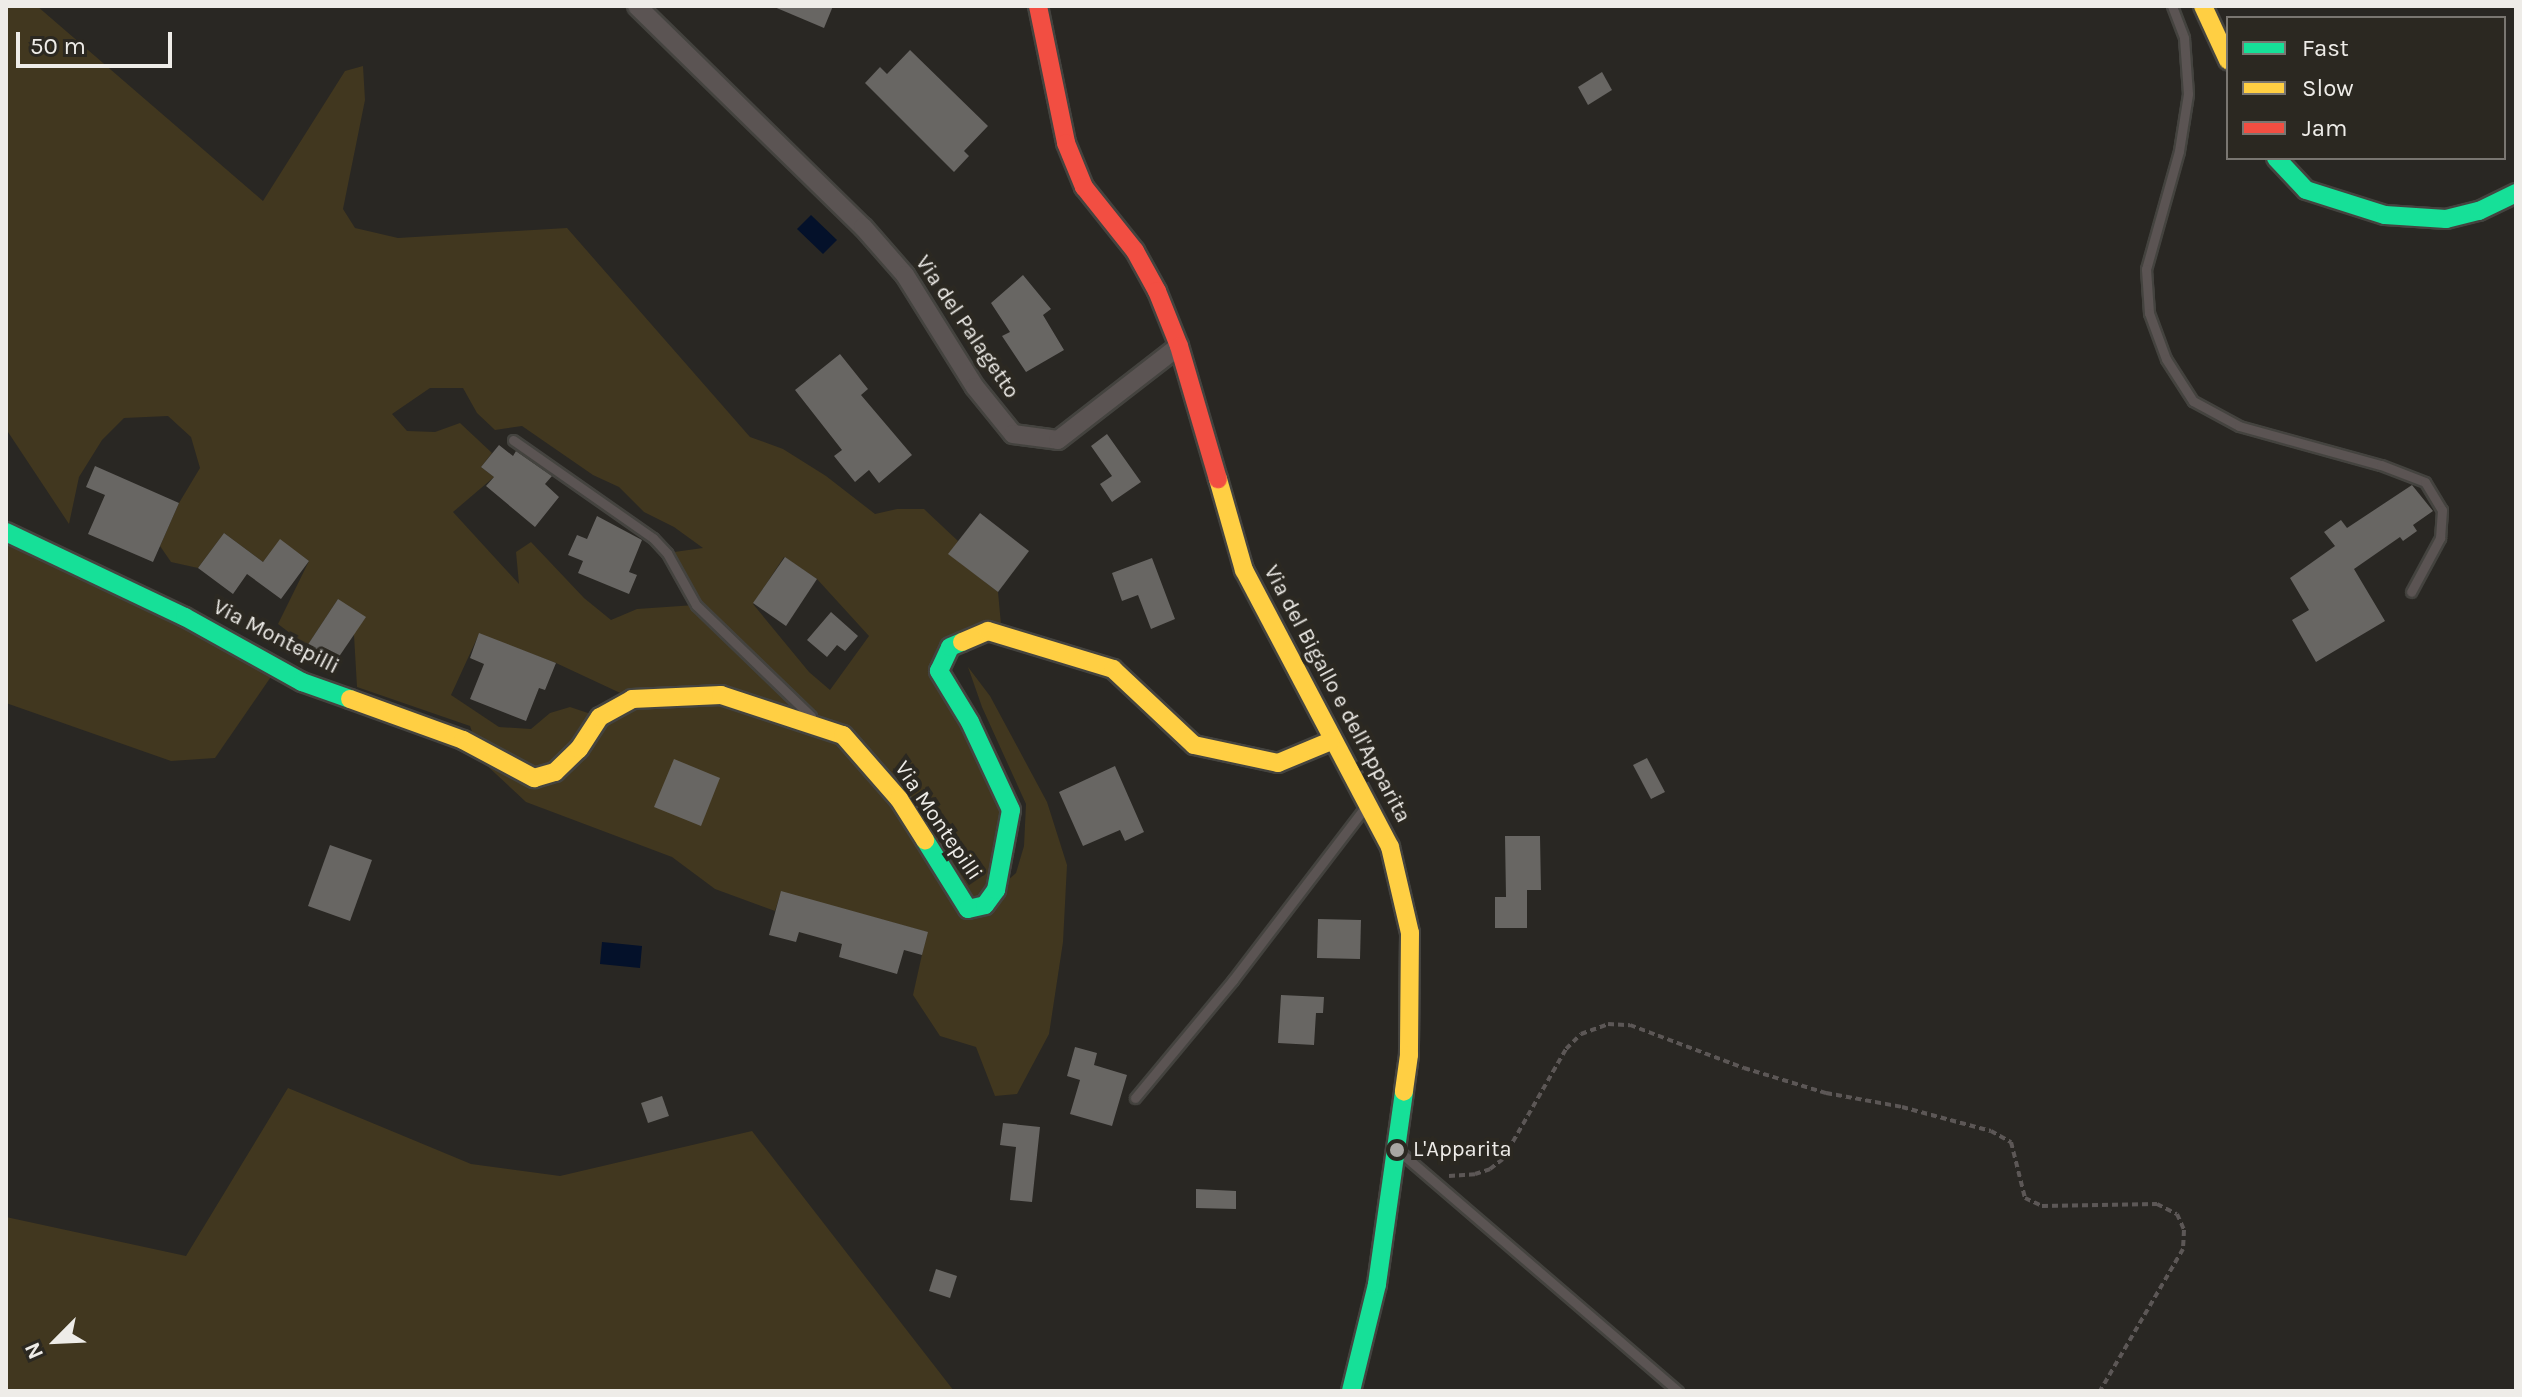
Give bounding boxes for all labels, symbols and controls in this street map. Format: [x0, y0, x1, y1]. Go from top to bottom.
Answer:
scale bar [20, 16, 176, 66]
legend [2226, 16, 2506, 160]
text: 50 m [30, 32, 86, 60]
text: Fast [2302, 34, 2349, 62]
text: Slow [2302, 74, 2354, 102]
text: Jam [2302, 114, 2347, 142]
street label: Via del Palagetto [909, 250, 1025, 404]
street label: Via del Bigallo e dell'Apparita [1258, 561, 1416, 827]
street label: Via Montepilli [209, 594, 343, 680]
street label: Via Montepilli [888, 756, 988, 886]
place label: L'Apparita [1413, 1137, 1512, 1163]
marker: L'Apparita [1388, 1141, 1406, 1159]
north arrow [16, 1301, 96, 1381]
text: N [19, 1338, 49, 1363]

